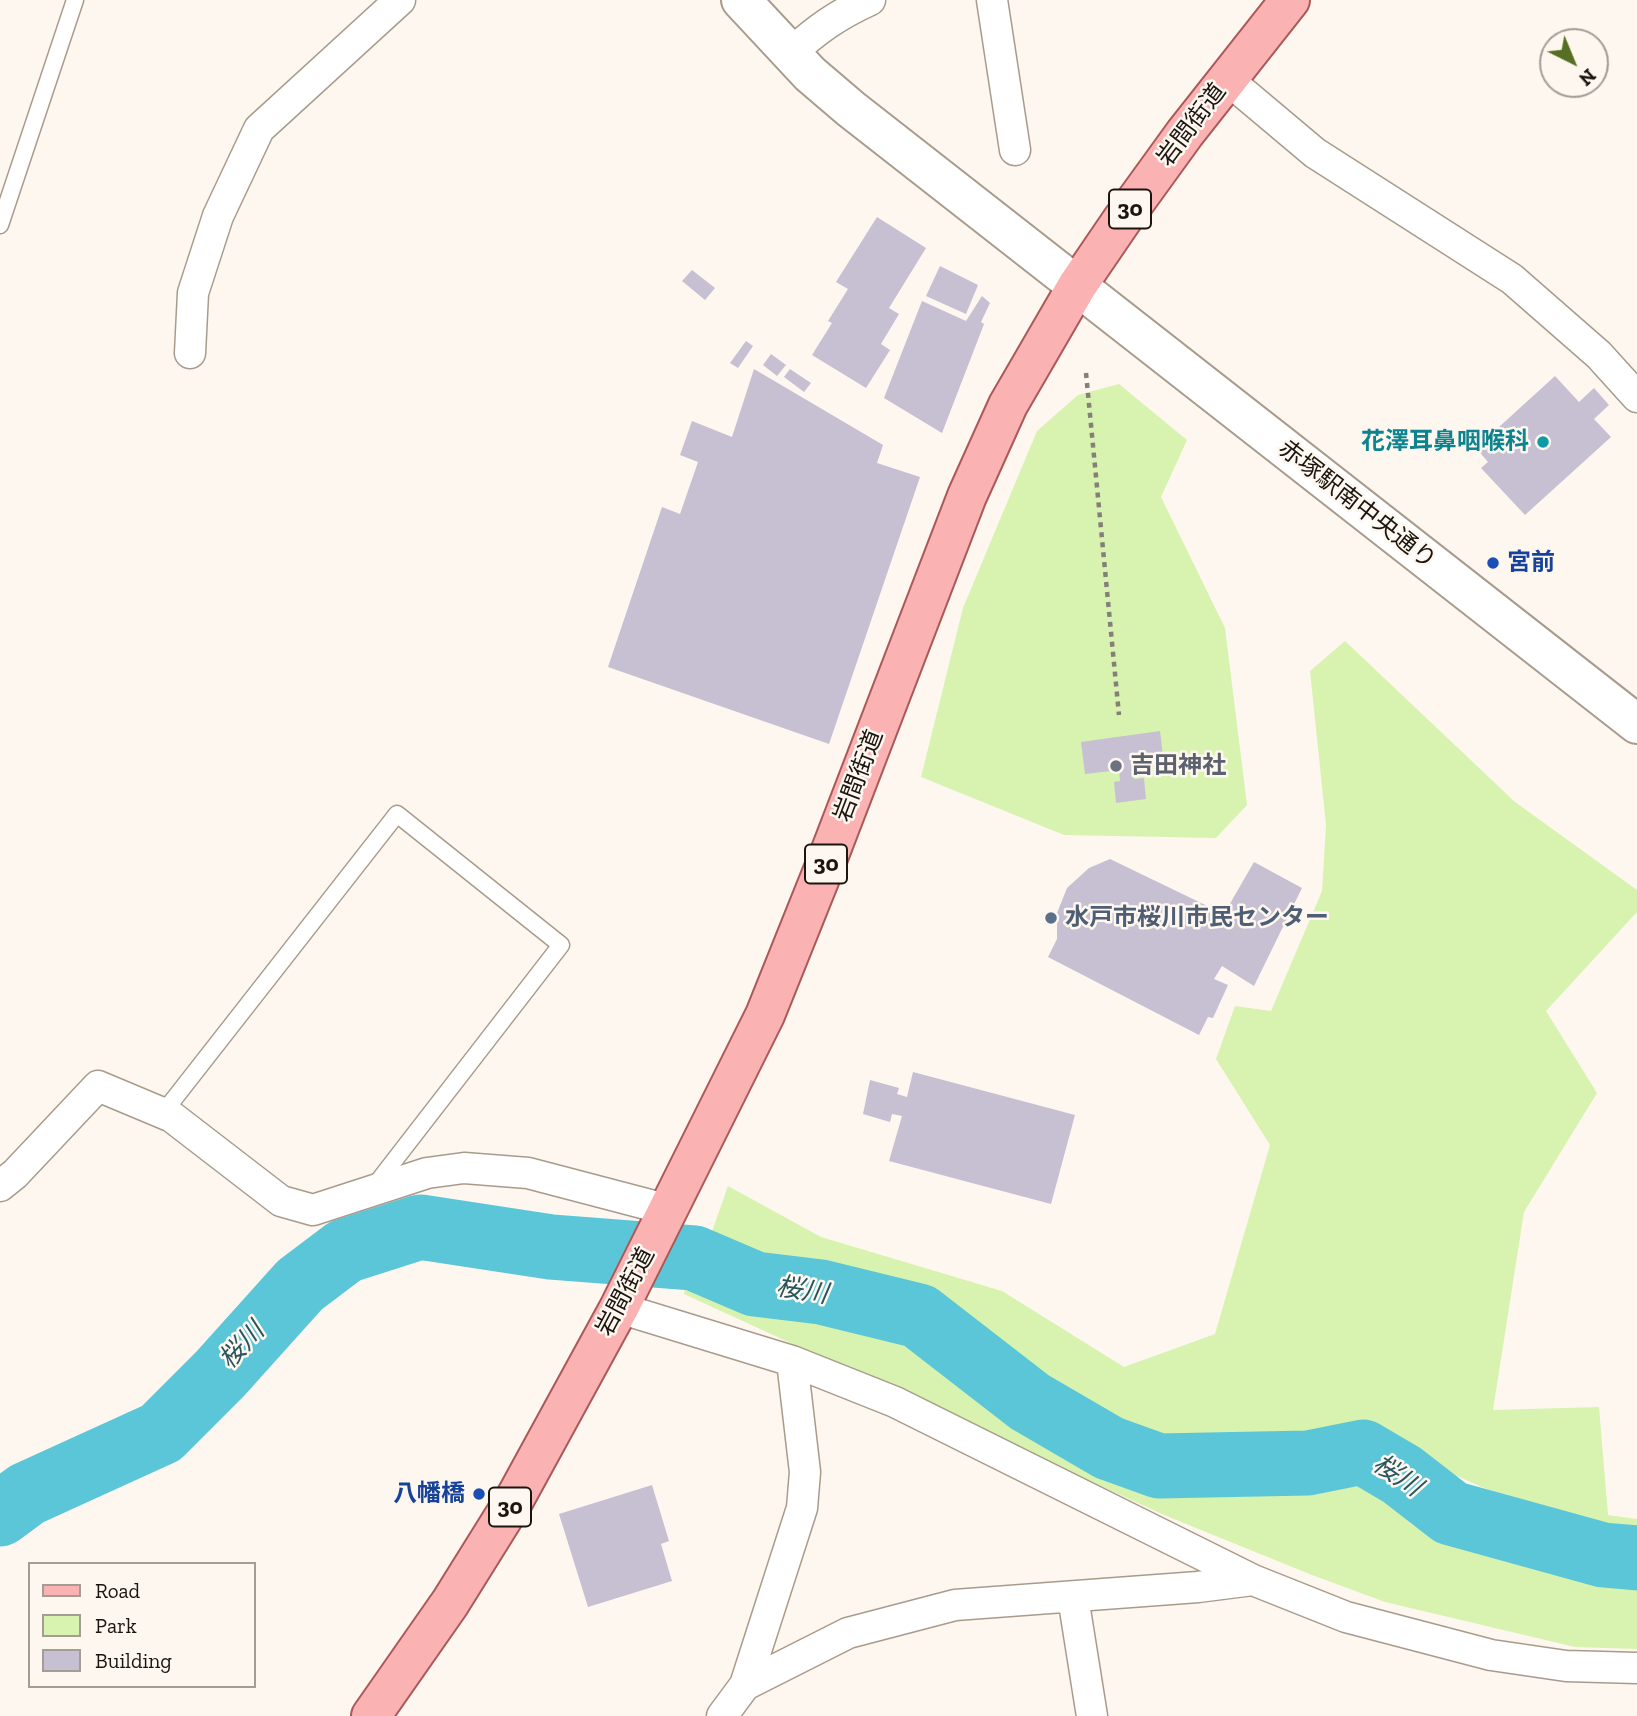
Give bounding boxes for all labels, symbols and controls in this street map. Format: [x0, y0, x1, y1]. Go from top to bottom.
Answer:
north arrow [1539, 28, 1609, 98]
text: N [1574, 64, 1600, 91]
street label: 岩間街道 [1152, 78, 1232, 172]
road number: 30 [1109, 190, 1151, 229]
place label: 花澤耳鼻咽喉科 [1361, 428, 1529, 456]
marker: 花澤耳鼻咽喉科 [1535, 434, 1551, 450]
street label: 赤塚駅南中央通り [1272, 435, 1442, 575]
place label: 宮前 [1507, 549, 1555, 577]
marker: 宮前 [1485, 555, 1501, 571]
street label: 岩間街道 [828, 726, 890, 826]
place label: 吉田神社 [1130, 752, 1226, 780]
marker: 吉田神社 [1108, 758, 1124, 774]
road number: 30 [805, 844, 847, 884]
place label: 水戸市桜川市民センター [1065, 904, 1329, 932]
marker: 水戸市桜川市民センター [1043, 910, 1059, 926]
street label: 岩間街道 [591, 1243, 661, 1341]
water label: 桜川 [774, 1272, 830, 1310]
water label: 桜川 [213, 1316, 271, 1376]
water label: 桜川 [1367, 1449, 1427, 1503]
place label: 八幡橋 [393, 1480, 465, 1508]
marker: 八幡橋 [471, 1486, 487, 1502]
road number: 30 [489, 1488, 531, 1526]
legend [28, 1562, 256, 1688]
text: Road [95, 1578, 140, 1603]
text: Park [95, 1613, 137, 1638]
text: Building [95, 1648, 172, 1673]

